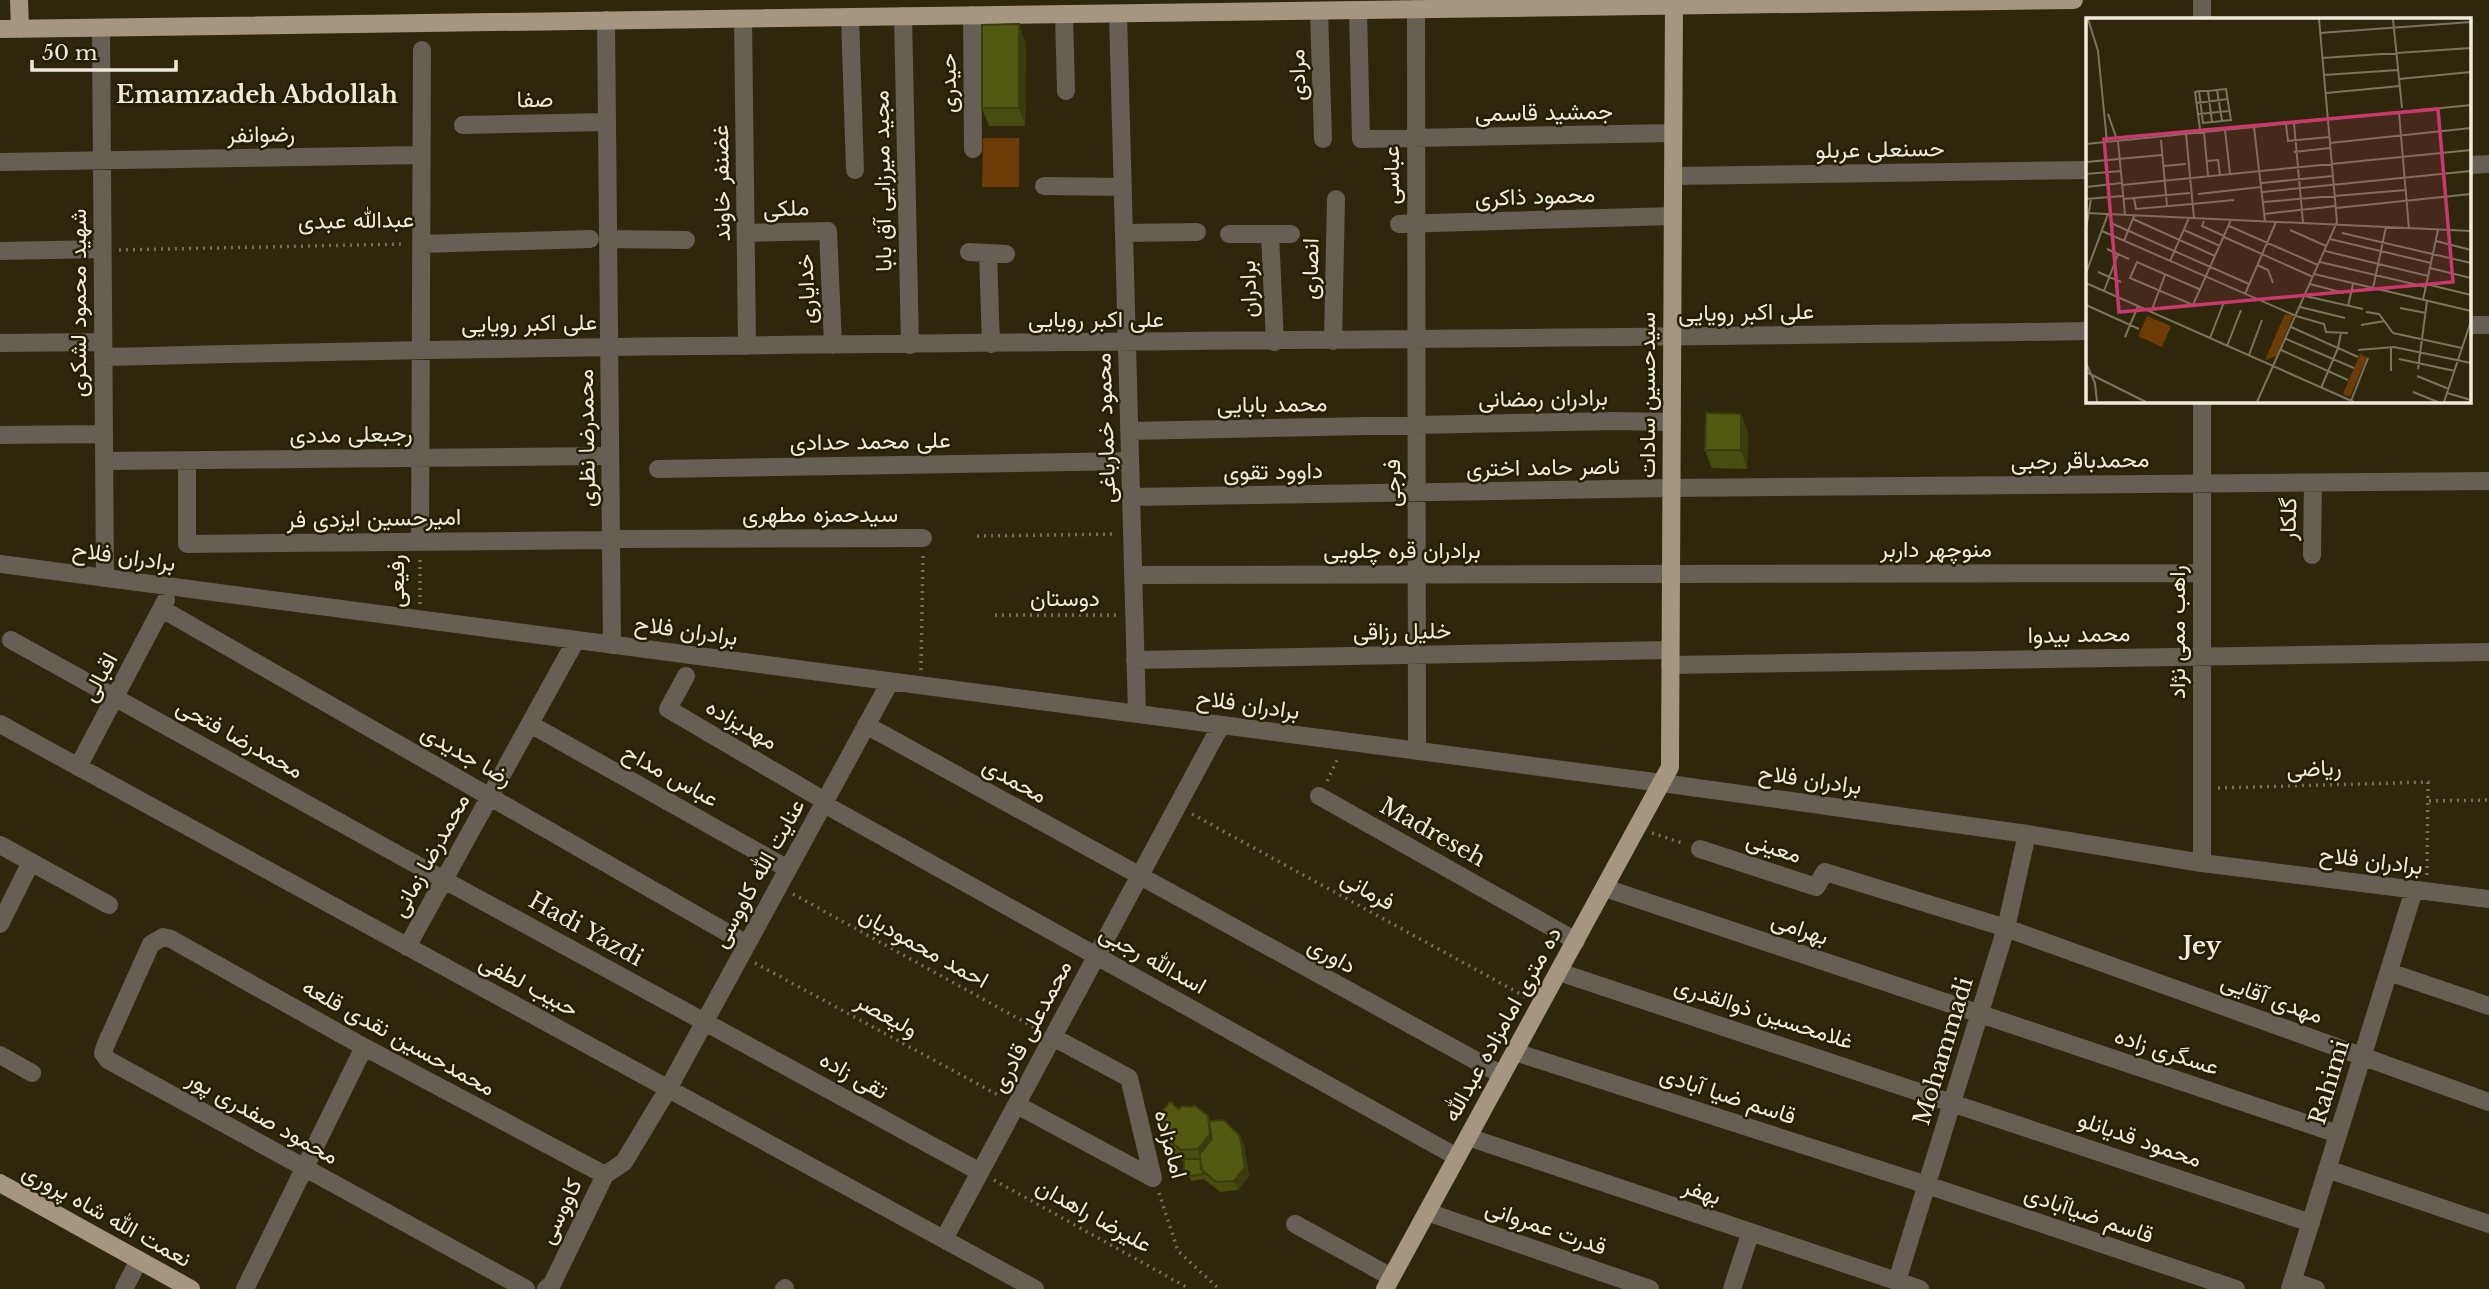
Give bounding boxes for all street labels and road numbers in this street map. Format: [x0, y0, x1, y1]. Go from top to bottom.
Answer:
street label: مرادی [1282, 48, 1313, 102]
street label: حیدری [933, 53, 964, 113]
street label: صفا [516, 85, 554, 113]
street label: مجید میرزایی آق بابا [866, 90, 899, 272]
street label: جمشید قاسمی [1475, 97, 1613, 127]
street label: رضوانفر [226, 119, 295, 150]
street label: غضنفر خاوند [706, 124, 737, 242]
street label: حسنعلی عربلو [1815, 134, 1945, 165]
street label: عباسی [1377, 145, 1405, 205]
street label: محمود ذاکری [1474, 180, 1596, 213]
street label: ملکی [762, 193, 810, 223]
street label: عبدالله عبدی [298, 205, 414, 235]
street label: شهید محمود لشکری [64, 209, 93, 397]
street label: انصاری [1295, 238, 1326, 300]
street label: خدایاری [790, 253, 823, 325]
street label: برادران [1233, 260, 1264, 318]
street label: علی اکبر رویایی [1678, 297, 1814, 328]
street label: علی اکبر رویایی [1028, 305, 1164, 334]
street label: علی اکبر رویایی [461, 308, 597, 339]
street label: سیدحسین سادات [1633, 312, 1661, 478]
street label: محمود خمارباغی [1088, 352, 1123, 504]
street label: محمدرضا نظری [571, 369, 602, 507]
street label: برادران رمضانی [1478, 383, 1608, 414]
street label: محمد بابایی [1216, 389, 1328, 419]
street label: رجبعلی مددی [289, 419, 413, 450]
street label: علی محمد حدادی [789, 426, 951, 456]
street label: محمدباقر رجبی [2010, 445, 2150, 476]
street label: ناصر حامد اختری [1466, 452, 1620, 483]
street label: داوود تقوی [1223, 456, 1323, 487]
street label: فرجی [1378, 459, 1407, 507]
street label: گلکار [2274, 497, 2303, 542]
street label: سیدحمزه مطهری [742, 500, 898, 529]
street label: امیرحسین ایزدی فر [285, 502, 462, 535]
street label: برادران فلاح [70, 535, 177, 579]
street label: منوچهر داربر [1879, 535, 1992, 565]
street label: برادران قره چلویی [1323, 536, 1481, 566]
street label: رفیعی [382, 554, 411, 608]
street label: راهب ممی نژاد [2163, 565, 2192, 699]
street label: دوستان [1030, 584, 1100, 612]
street label: برادران فلاح [632, 609, 739, 653]
street label: خلیل رزاقی [1353, 616, 1451, 647]
street label: محمد بیدوا [2027, 619, 2131, 649]
street label: اقبالی [75, 648, 123, 706]
street label: برادران فلاح [1194, 683, 1301, 727]
street label: محمدرضا فتحی [171, 692, 308, 785]
street label: مهدیزاده [701, 692, 783, 757]
street label: رضا جدیدی [416, 718, 518, 793]
street label: عباس مداح [617, 737, 724, 814]
street label: محمدی [978, 751, 1052, 809]
street label: ریاضی [2286, 753, 2342, 784]
street label: برادران فلاح [1756, 758, 1863, 802]
street label: محمدرضا زمانی [385, 788, 476, 922]
street label: Madreseh [1375, 791, 1491, 873]
street label: عنایت‌ الله کاووسی [705, 794, 811, 952]
street label: معینی [1743, 825, 1805, 869]
street label: برادران فلاح [2317, 840, 2424, 882]
street label: فرمانی [1336, 864, 1400, 917]
street label: Hadi Yazdi [524, 886, 648, 972]
street label: احمد محمودیان [854, 900, 994, 995]
street label: بهرامی [1767, 905, 1832, 952]
street label: اسدالله رجبی [1094, 918, 1211, 1001]
street label: ده متری امامزاده عبدالله [1437, 922, 1568, 1127]
street label: داوری [1303, 930, 1361, 980]
street label: حبیب لطفی [475, 947, 583, 1023]
street label: محمدعلی قادری [984, 955, 1078, 1097]
street label: مهدی آقایی [2217, 967, 2327, 1030]
street label: غلامحسین ذوالقدری [1671, 971, 1857, 1056]
street label: محمدحسین نقدی قلعه [298, 972, 500, 1102]
street label: Mohammadi [1907, 973, 1979, 1129]
street label: ولیعصر [850, 986, 923, 1044]
street label: عسگری زاده [2111, 1021, 2223, 1082]
street label: Rahimi [2303, 1036, 2355, 1128]
street label: تقی زاده [814, 1045, 893, 1106]
street label: قاسم ضیا آبادی [1656, 1060, 1800, 1131]
street label: محمود صفدری پور [180, 1063, 344, 1172]
street label: محمود قدیانلو [2074, 1105, 2206, 1174]
street label: امامزاده [1147, 1106, 1194, 1182]
street label: نعمت الله شاه پروری [17, 1157, 196, 1275]
street label: بهفر [1678, 1171, 1725, 1211]
street label: علیرضا راهدان [1031, 1172, 1157, 1259]
street label: کاووسی [532, 1174, 588, 1248]
street label: قاسم ضیاآبادی [2020, 1179, 2157, 1250]
street label: قدرت عمروانی [1481, 1193, 1610, 1262]

